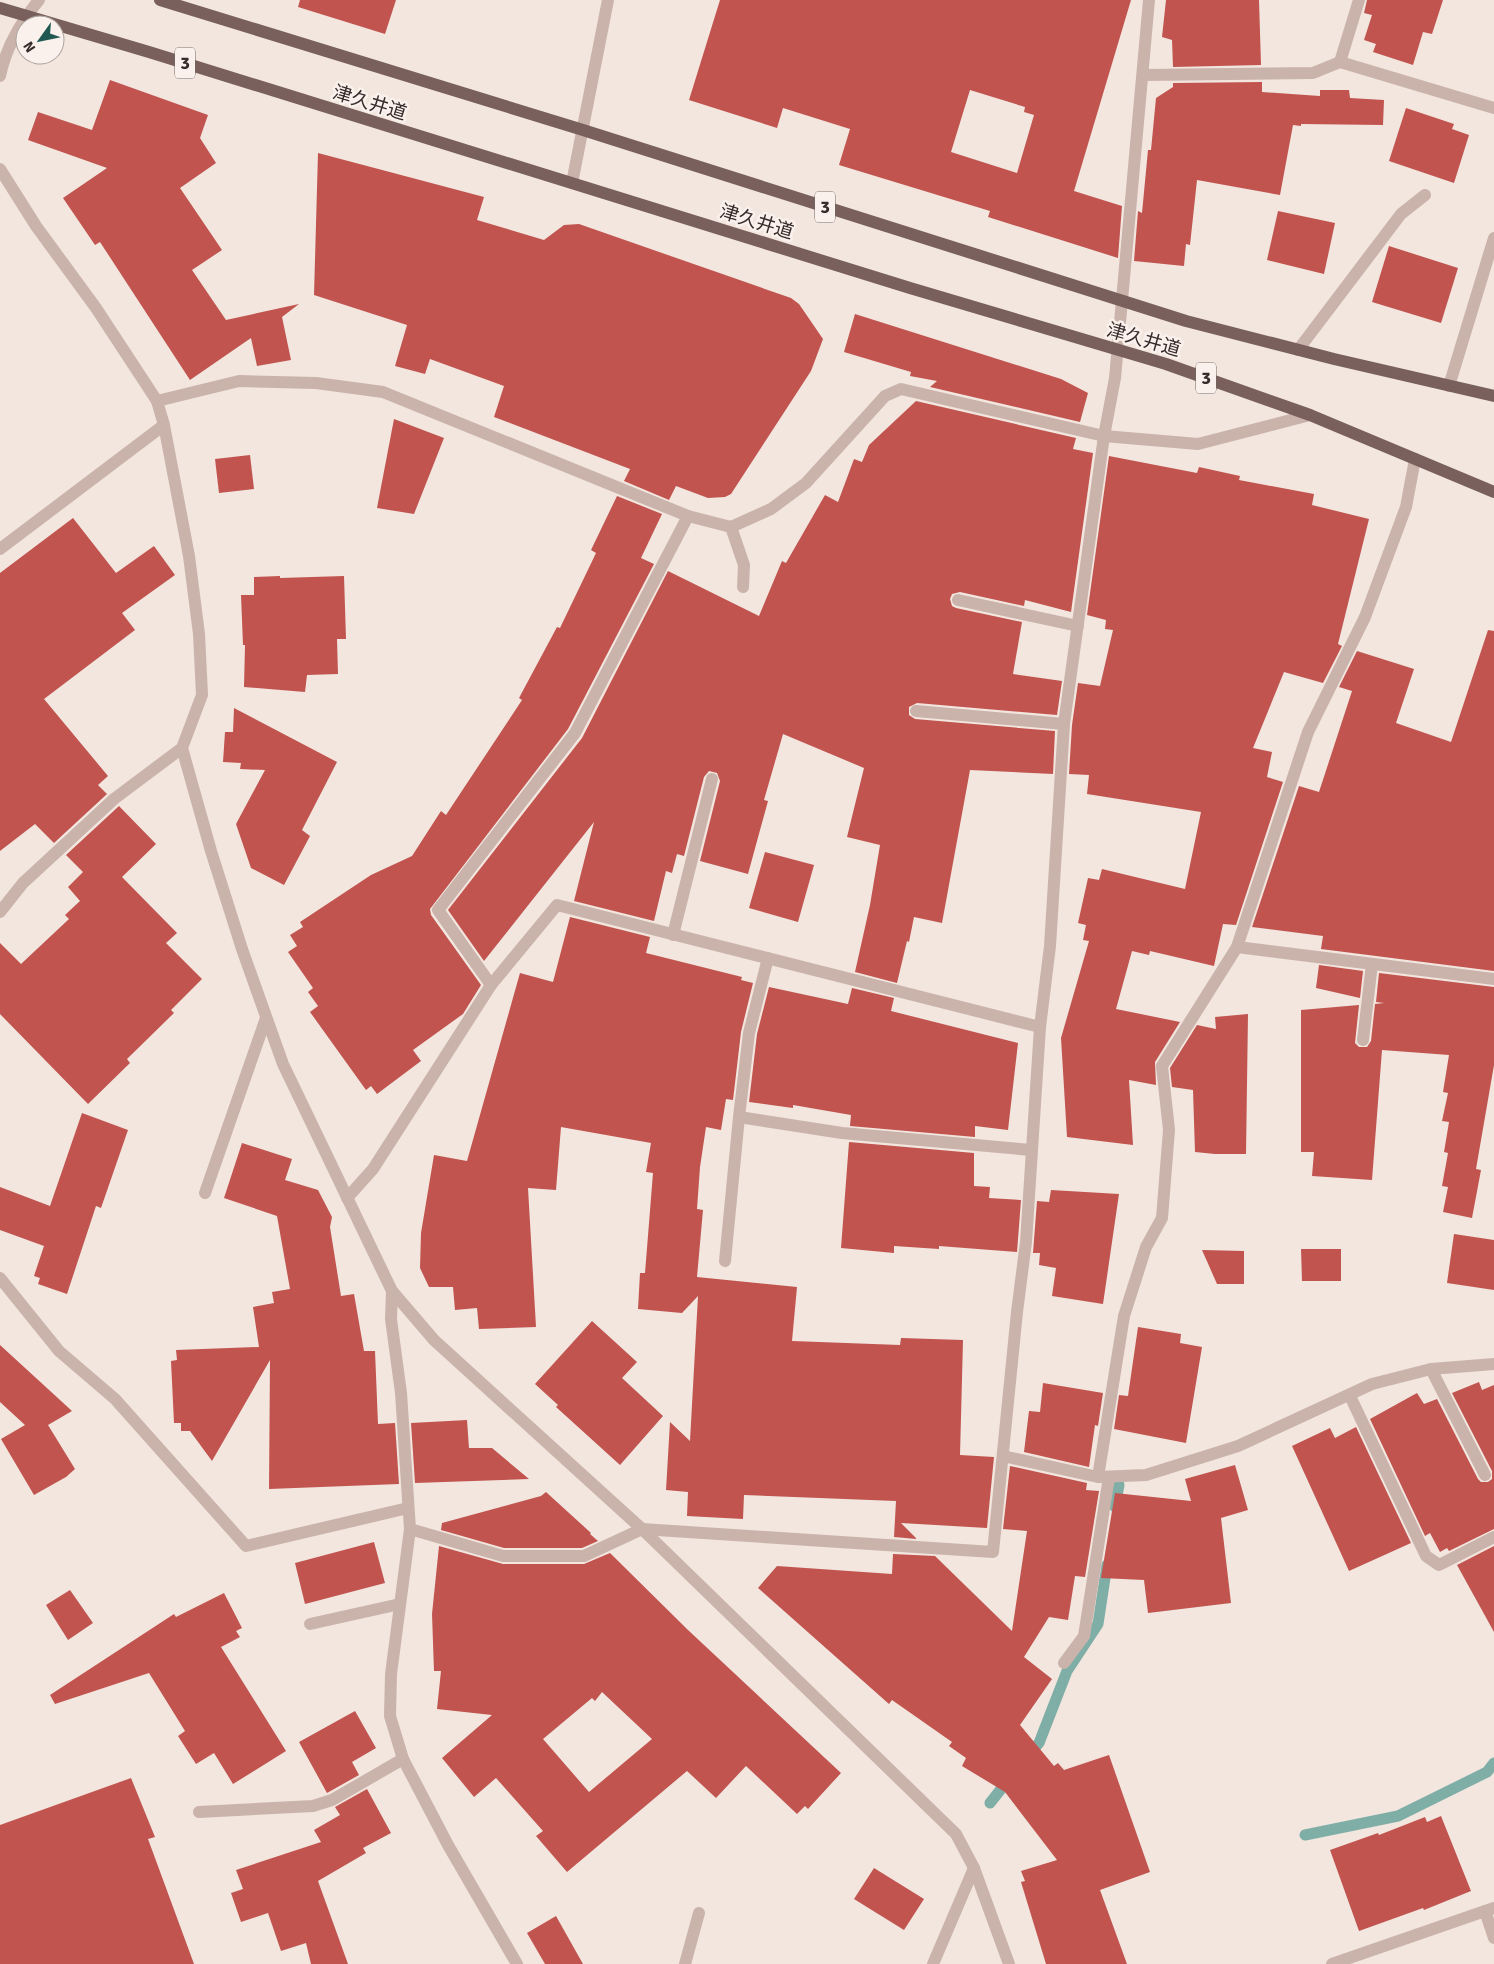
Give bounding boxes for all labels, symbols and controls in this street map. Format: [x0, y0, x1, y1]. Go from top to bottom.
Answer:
north arrow [15, 15, 65, 65]
text: N [20, 38, 39, 56]
road number: 3 [175, 48, 195, 78]
street label: 津久井道 [330, 80, 410, 126]
road number: 3 [815, 192, 835, 222]
street label: 津久井道 [717, 199, 797, 245]
street label: 津久井道 [1104, 318, 1184, 362]
road number: 3 [1196, 362, 1216, 393]

